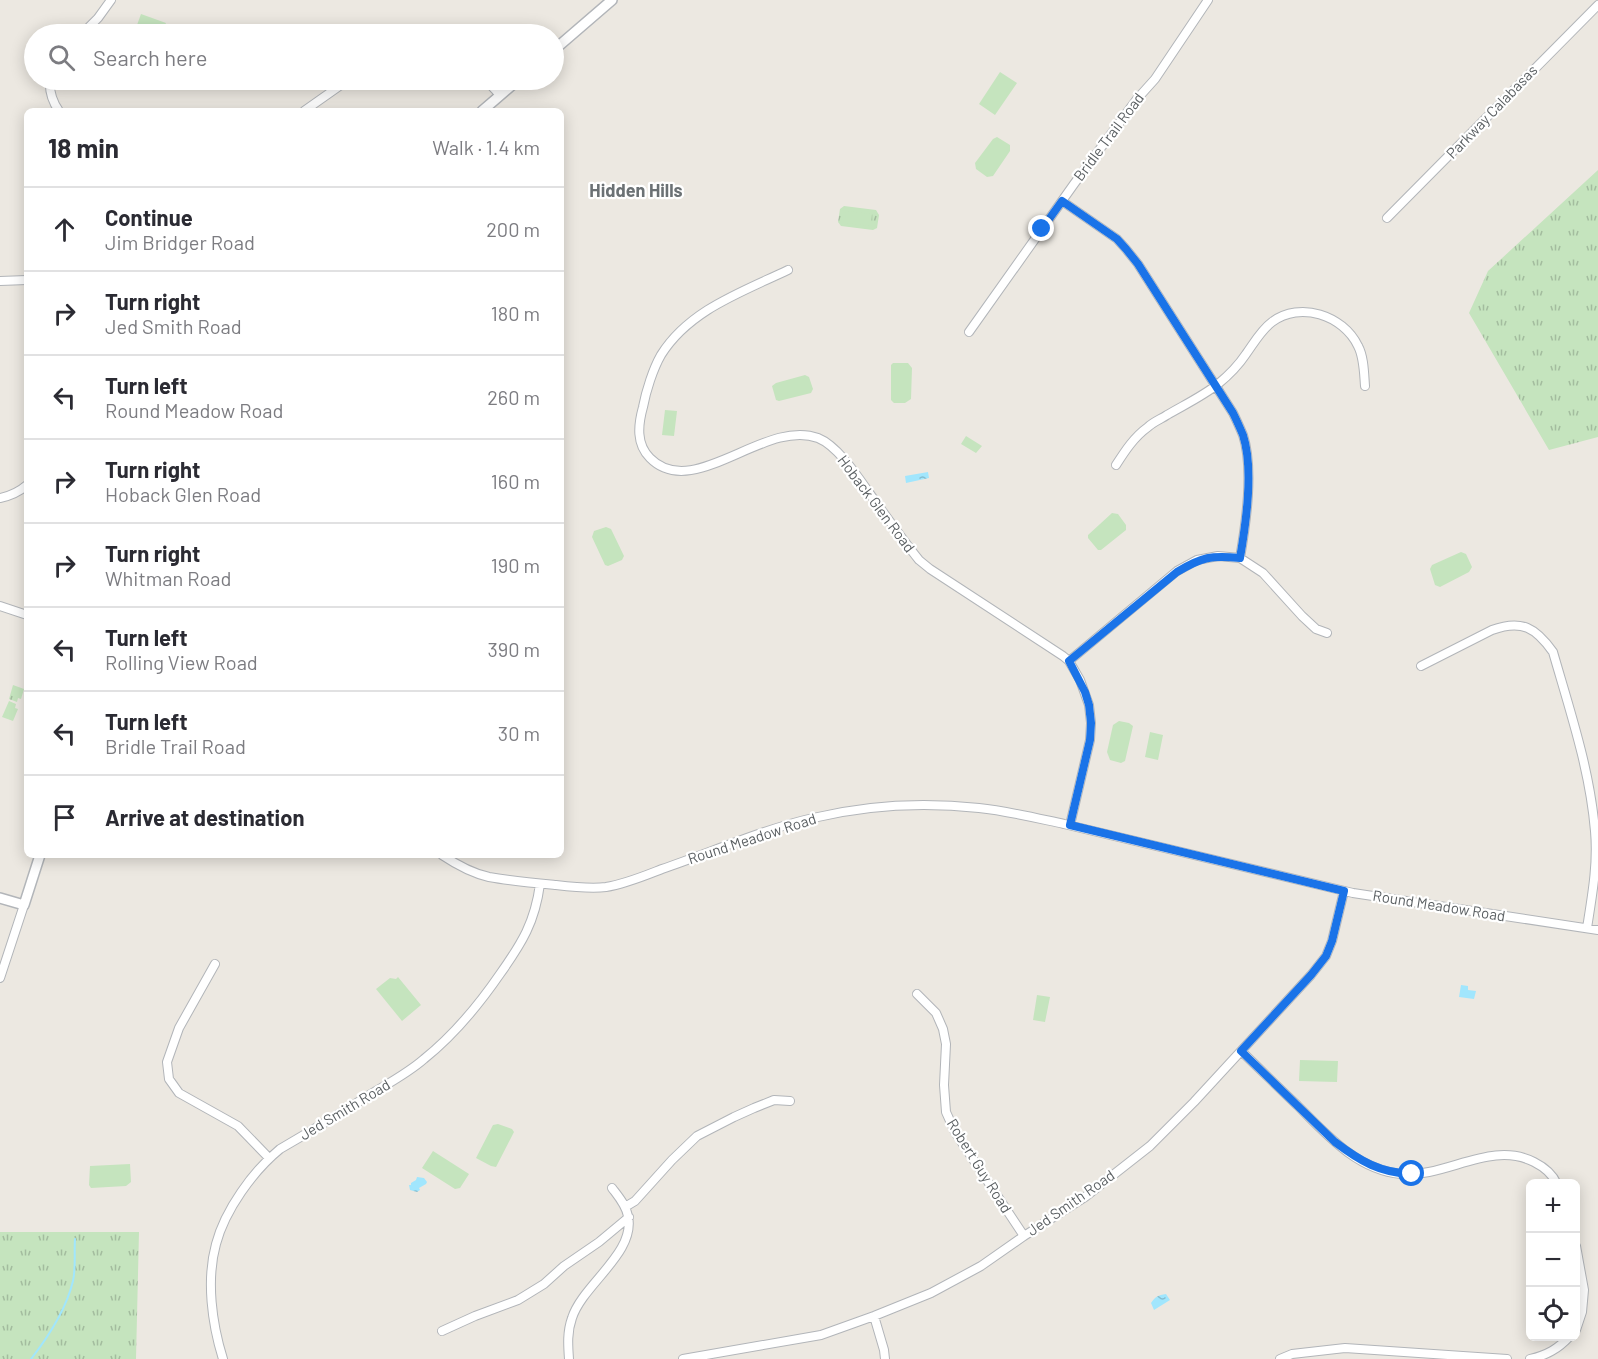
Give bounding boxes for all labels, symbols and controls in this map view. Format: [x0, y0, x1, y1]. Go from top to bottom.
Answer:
search box [24, 24, 564, 90]
icon: search [45, 41, 78, 74]
text: Search here [93, 44, 207, 70]
street label: Parkway Calabasas [1442, 61, 1541, 162]
street label: Bridle Trail Road [1069, 89, 1147, 184]
text: 18 min [48, 132, 119, 163]
text: Walk · 1.4 km [432, 135, 540, 159]
district label: Hidden Hills [589, 179, 683, 201]
text: Continue [105, 204, 193, 230]
icon: ahead [48, 213, 81, 246]
route end [1028, 215, 1054, 241]
text: 200 m [486, 217, 540, 241]
text: Jim Bridger Road [105, 230, 255, 254]
text: Turn right [105, 288, 200, 314]
icon: right [48, 297, 81, 330]
text: 180 m [491, 301, 540, 325]
text: Jed Smith Road [105, 314, 242, 338]
text: Turn left [105, 372, 188, 398]
icon: left [48, 381, 81, 414]
text: 260 m [487, 385, 540, 409]
text: Round Meadow Road [105, 398, 284, 422]
street label: Hoback Glen Road [834, 451, 919, 556]
text: Turn right [105, 456, 200, 482]
icon: right [48, 465, 81, 498]
text: 160 m [491, 469, 540, 493]
text: Hoback Glen Road [105, 482, 261, 506]
text: Turn right [105, 540, 200, 566]
icon: right [48, 549, 81, 582]
text: 190 m [491, 553, 540, 577]
text: Whitman Road [105, 566, 231, 590]
text: Turn left [105, 624, 188, 650]
icon: left [48, 633, 81, 666]
text: 390 m [487, 637, 540, 661]
text: Rolling View Road [105, 650, 258, 674]
text: Turn left [105, 708, 188, 734]
icon: left [48, 717, 81, 750]
text: 30 m [498, 721, 540, 745]
text: Bridle Trail Road [105, 734, 246, 758]
icon: arrive [48, 801, 81, 834]
text: Arrive at destination [105, 804, 304, 830]
street label: Round Meadow Road [685, 809, 818, 867]
street label: Round Meadow Road [1372, 886, 1507, 924]
street label: Jed Smith Road [296, 1075, 393, 1143]
street label: Robert Guy Road [944, 1115, 1016, 1216]
route start [1398, 1160, 1424, 1186]
street label: Jed Smith Road [1023, 1165, 1118, 1239]
map controls [1526, 1179, 1580, 1341]
button: + [1526, 1179, 1580, 1233]
button: − [1526, 1233, 1580, 1287]
button: locate [1526, 1287, 1580, 1341]

